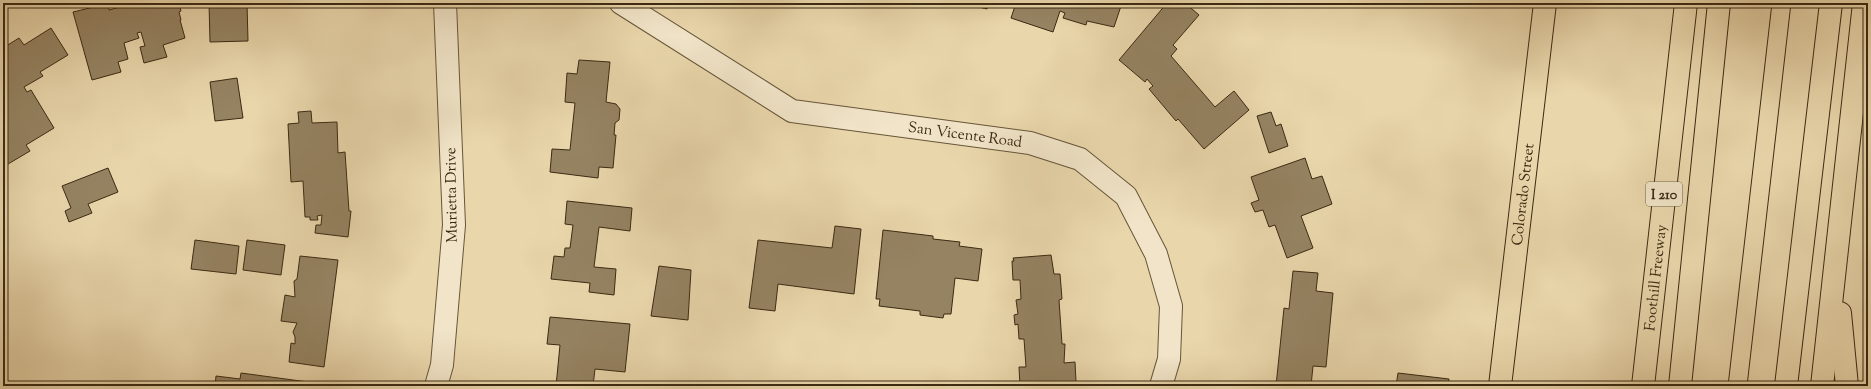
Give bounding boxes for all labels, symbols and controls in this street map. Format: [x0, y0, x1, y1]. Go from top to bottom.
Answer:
street label: San Vicente Road [907, 118, 1024, 154]
street label: Colorado Street [1508, 142, 1540, 247]
street label: Murietta Drive [441, 147, 464, 243]
road number: I 210 [1646, 182, 1682, 206]
street label: Foothill Freeway [1640, 223, 1673, 332]

